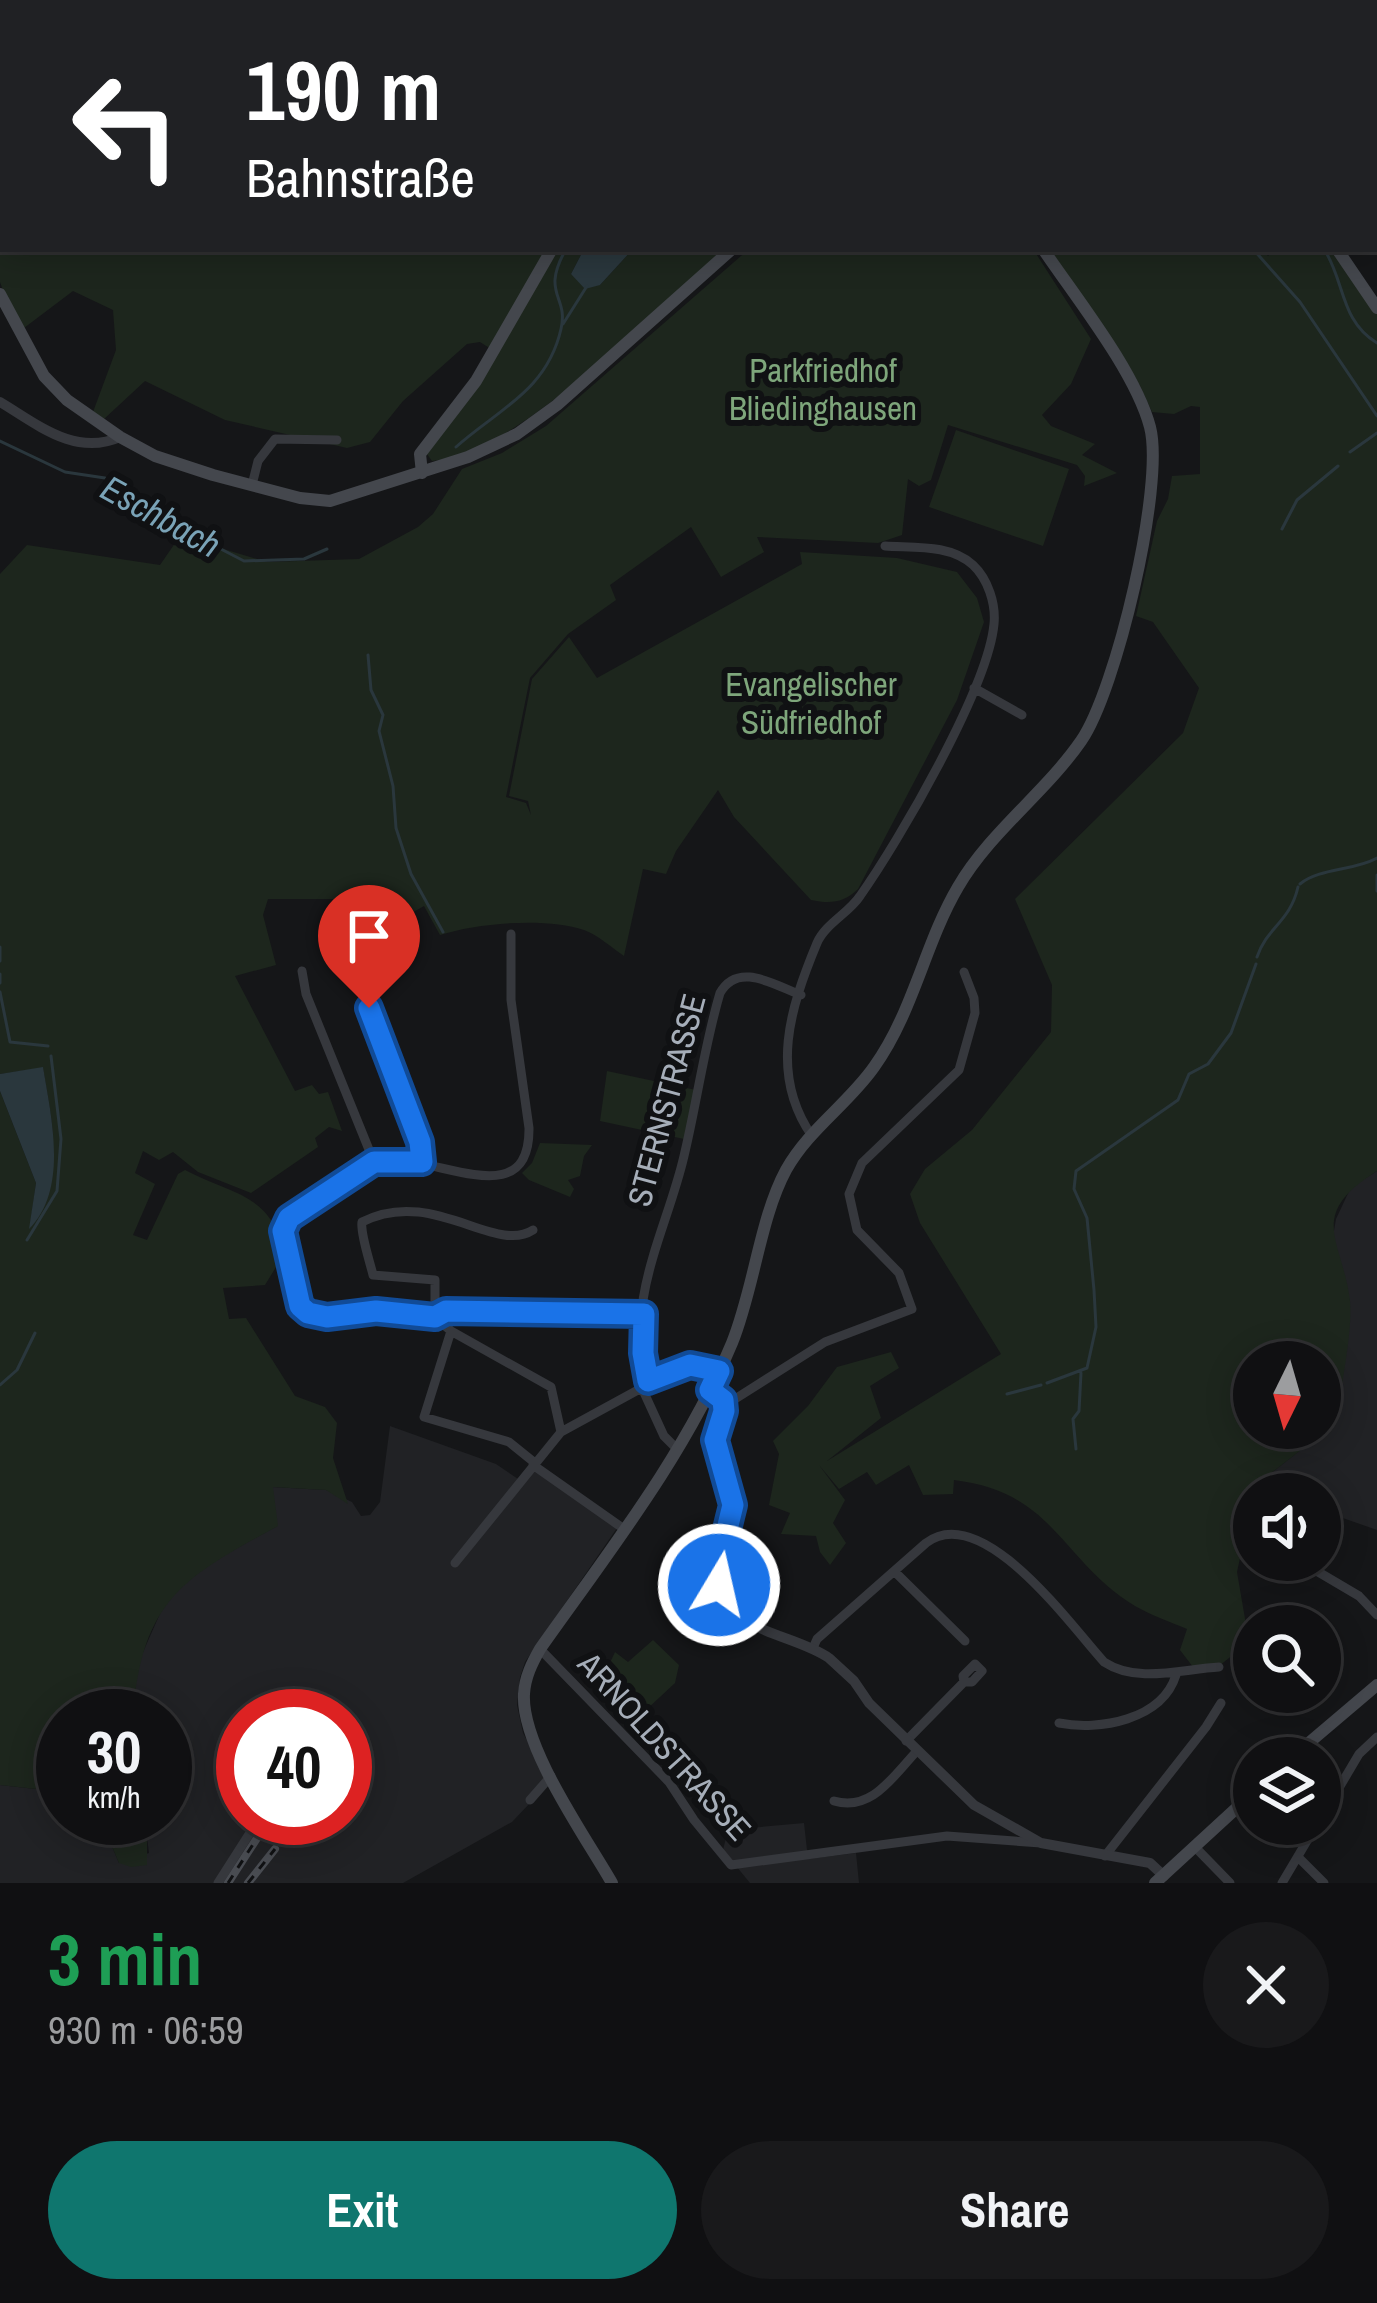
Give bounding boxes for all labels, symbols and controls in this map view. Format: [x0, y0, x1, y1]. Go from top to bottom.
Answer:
text: 190 m [246, 33, 441, 146]
icon: left [48, 48, 204, 204]
text: Bahnstraße [246, 141, 475, 214]
park label: Parkfriedhof Bliedinghausen [729, 348, 917, 430]
water label: Eschbach [93, 464, 229, 568]
park label: Evangelischer Südfriedhof [725, 662, 897, 744]
pin [318, 885, 420, 1008]
icon: arrive [336, 903, 402, 969]
street label: STERNSTRASSE [617, 989, 715, 1211]
north arrow [1233, 1341, 1341, 1449]
map controls [1233, 1341, 1341, 1845]
button: sound [1233, 1473, 1341, 1581]
position arrow [656, 1522, 782, 1648]
button: search [1233, 1605, 1341, 1713]
street label: ARNOLDSTRASSE [568, 1642, 761, 1850]
speed limit sign: 40 [216, 1689, 372, 1845]
text: 30 [87, 1711, 141, 1792]
button: layers [1233, 1737, 1341, 1845]
text: km/h [87, 1777, 141, 1817]
text: 3 min [48, 1910, 202, 2007]
button: close [1203, 1922, 1329, 2048]
text: 930 m · 06:59 [48, 2004, 244, 2056]
button: Exit [48, 2141, 677, 2279]
button: Share [701, 2141, 1329, 2279]

